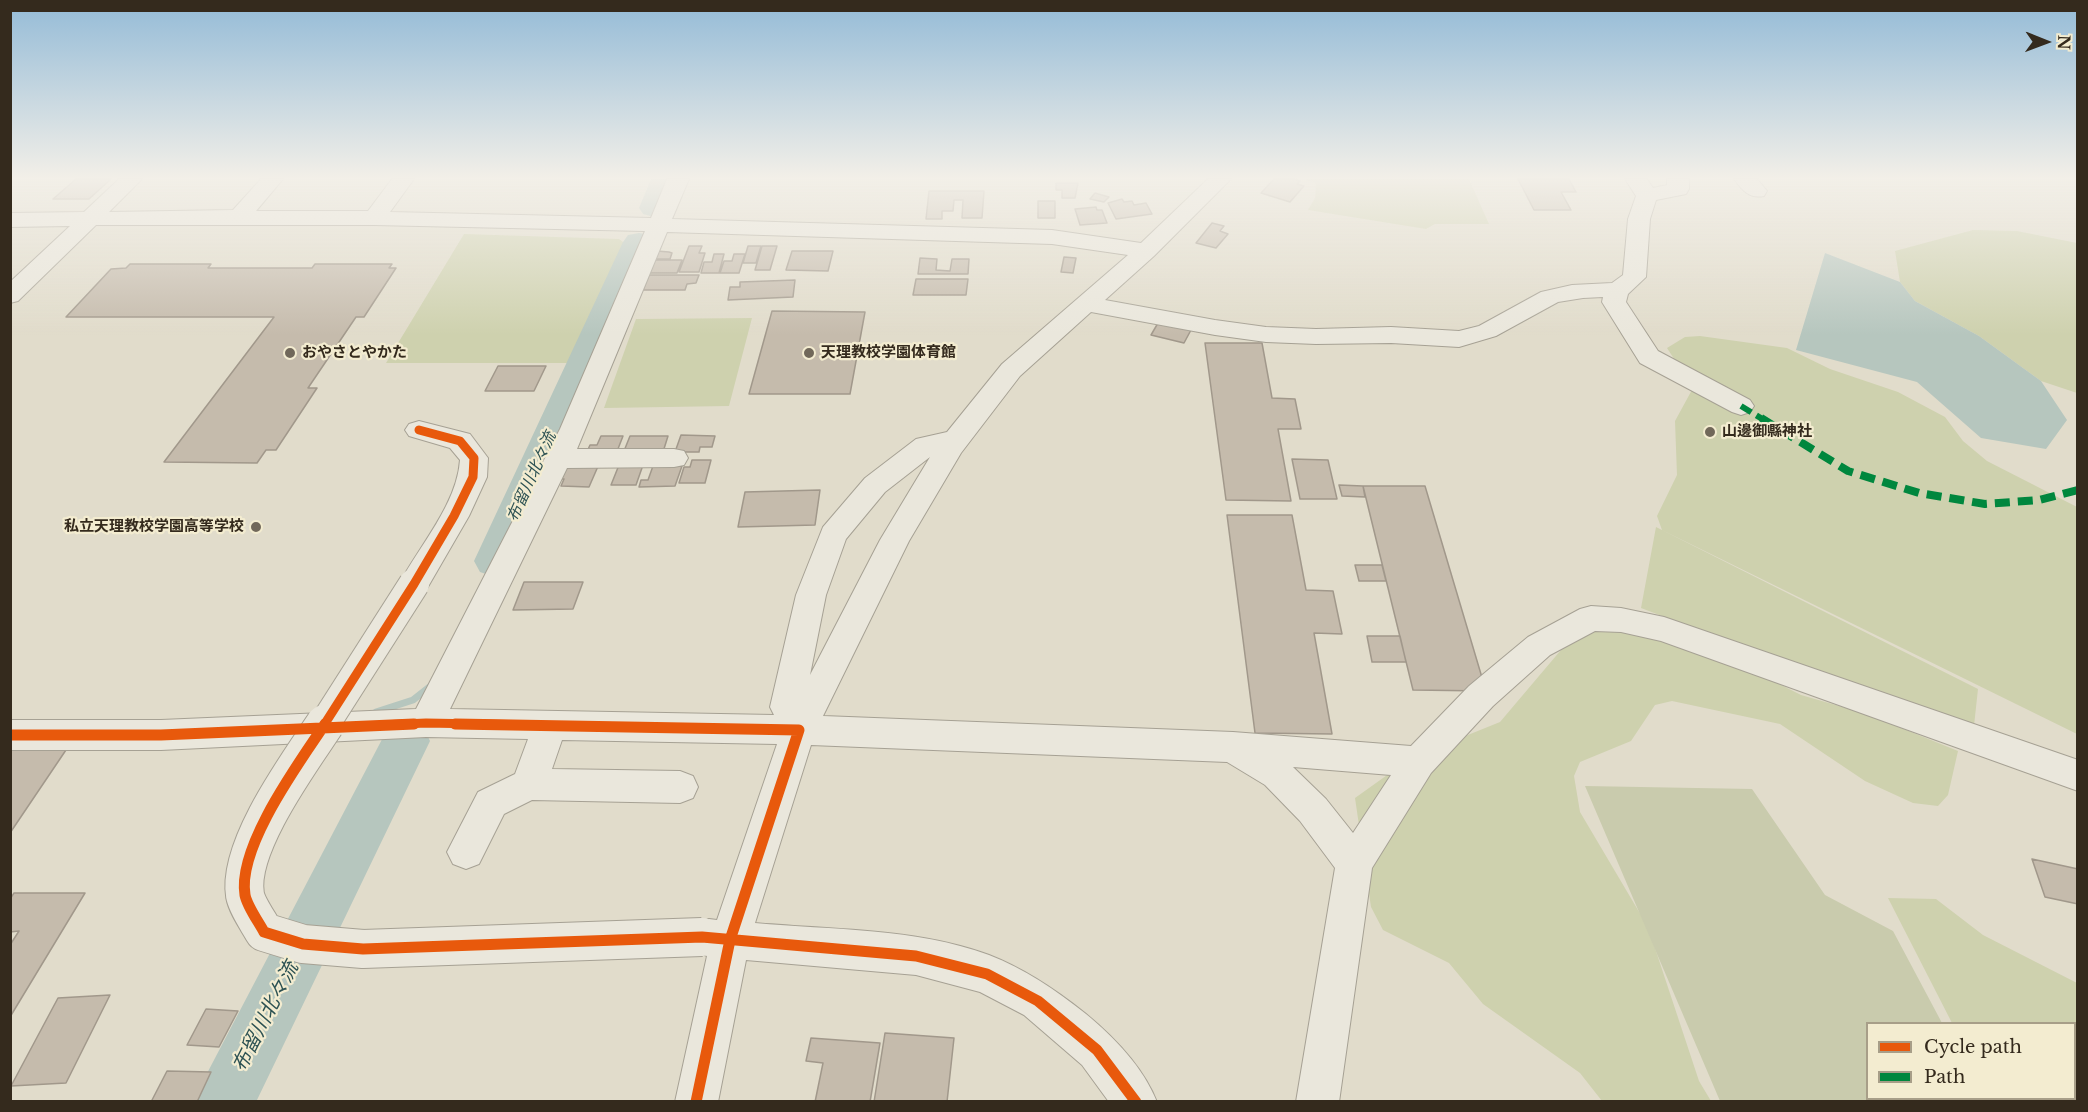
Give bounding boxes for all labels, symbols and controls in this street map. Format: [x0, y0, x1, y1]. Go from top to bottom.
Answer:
north arrow [2016, 12, 2076, 72]
text: N [2054, 35, 2074, 50]
place label: おやさとやかた [302, 344, 407, 362]
place label: 天理教校学園体育館 [821, 344, 956, 362]
marker: おやさとやかた [283, 346, 297, 360]
marker: 天理教校学園体育館 [802, 346, 816, 360]
place label: 山邊御縣神社 [1722, 423, 1812, 441]
marker: 山邊御縣神社 [1703, 425, 1717, 439]
water label: 布留川北々流 [504, 429, 560, 525]
place label: 私立天理教校学園高等学校 [64, 518, 244, 536]
marker: 私立天理教校学園高等学校 [249, 520, 263, 534]
water label: 布留川北々流 [228, 958, 304, 1076]
legend [1866, 1022, 2076, 1100]
text: Cycle path [1924, 1036, 2022, 1058]
text: Path [1924, 1066, 1965, 1088]

